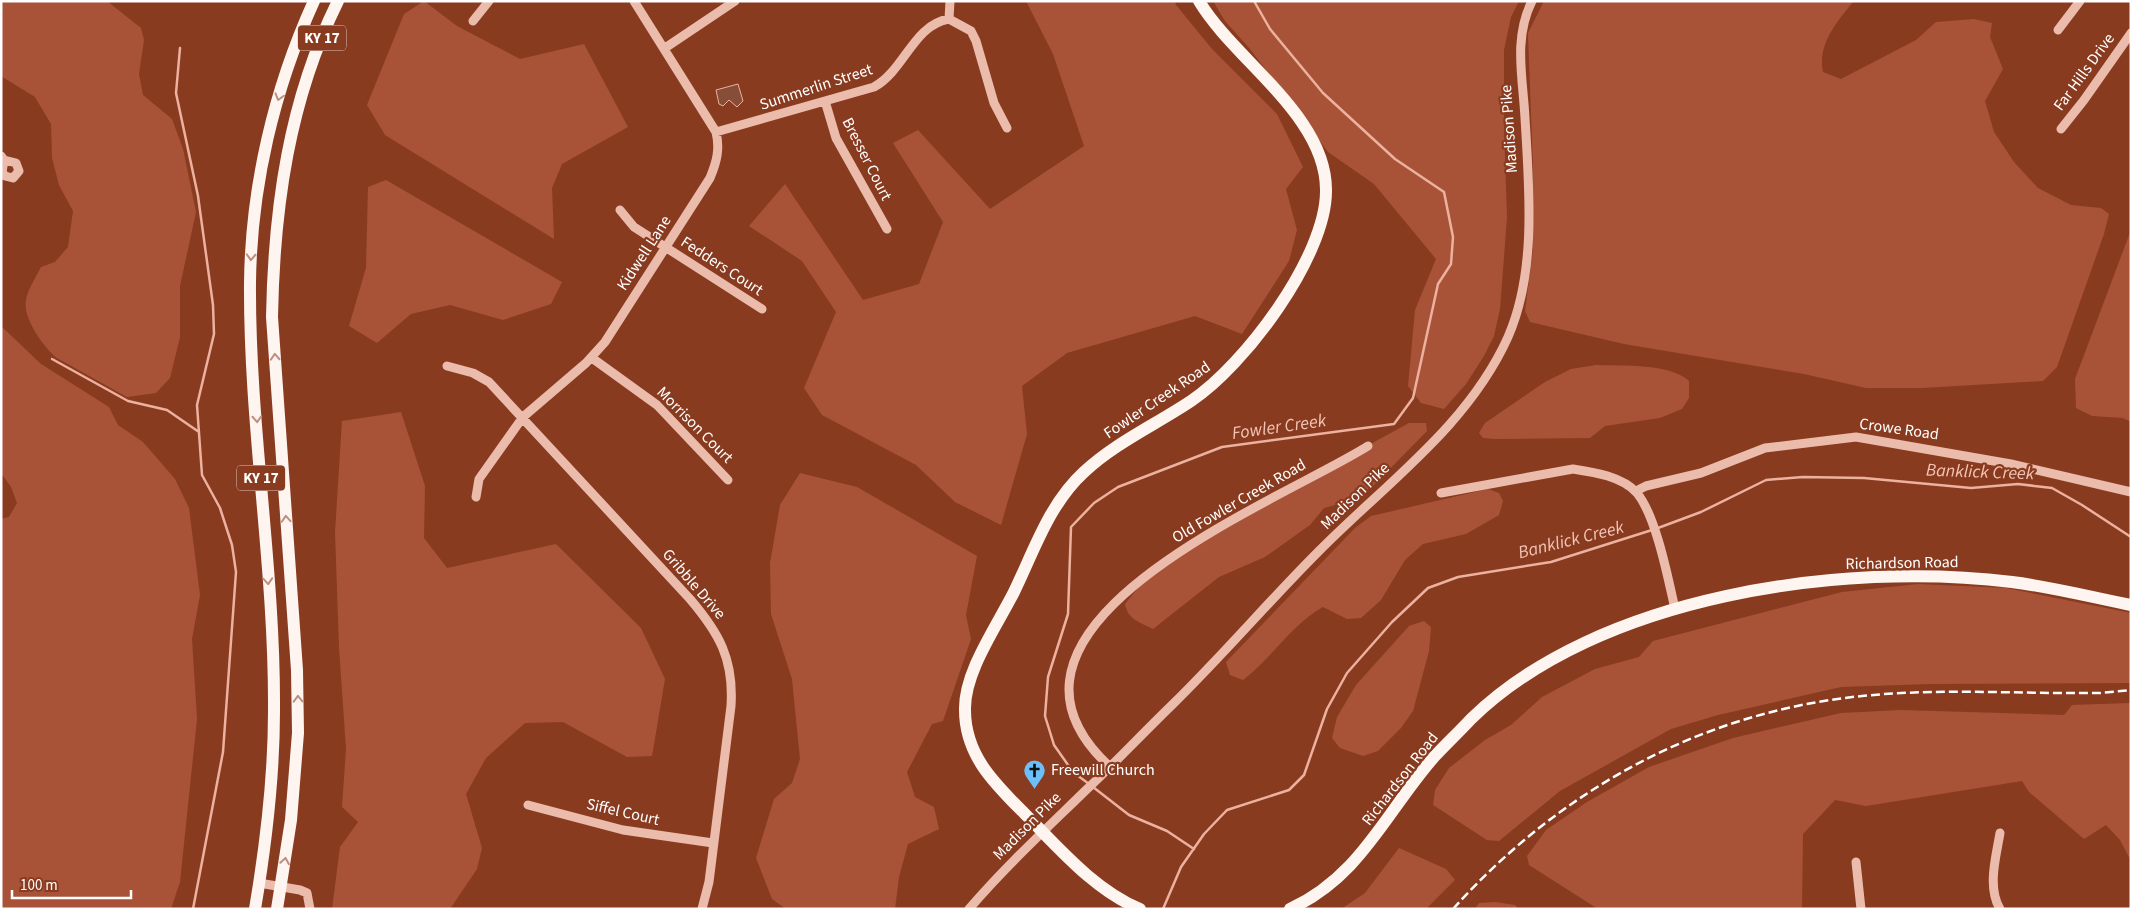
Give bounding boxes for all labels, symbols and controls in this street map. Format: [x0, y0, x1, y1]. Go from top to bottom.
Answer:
road number: KY 17 [298, 26, 346, 50]
street label: Far Hills Drive [2048, 29, 2120, 115]
street label: Summerlin Street [757, 58, 876, 116]
street label: Madison Pike [1495, 84, 1523, 174]
one-way arrow [274, 92, 284, 100]
street label: Bresser Court [837, 114, 898, 205]
street label: Kidwell Lane [612, 211, 676, 295]
street label: Fedders Court [677, 231, 768, 301]
one-way arrow [246, 253, 257, 261]
one-way arrow [269, 353, 280, 361]
street label: Fowler Creek Road [1099, 356, 1215, 444]
street label: Morrison Court [652, 382, 739, 469]
water label: Fowler Creek [1230, 408, 1328, 446]
street label: Crowe Road [1858, 413, 1940, 445]
one-way arrow [251, 415, 262, 423]
street label: Old Fowler Creek Road [1168, 454, 1310, 548]
street label: Madison Pike [1316, 457, 1394, 535]
water label: Banklick Creek [1925, 458, 2035, 486]
road number: KY 17 [237, 466, 285, 490]
one-way arrow [281, 515, 292, 523]
water label: Banklick Creek [1515, 515, 1627, 565]
street label: Gribble Drive [657, 544, 731, 624]
street label: Richardson Road [1845, 551, 1959, 575]
one-way arrow [262, 577, 273, 585]
one-way arrow [292, 695, 303, 703]
street label: Richardson Road [1357, 728, 1443, 830]
church icon: Freewill Church [1023, 758, 1047, 789]
place label: Freewill Church [1051, 759, 1155, 781]
street label: Madison Pike [988, 787, 1066, 865]
street label: Siffel Court [584, 793, 662, 831]
one-way arrow [279, 856, 290, 864]
scale bar [12, 868, 131, 900]
text: 100 m [20, 875, 58, 896]

